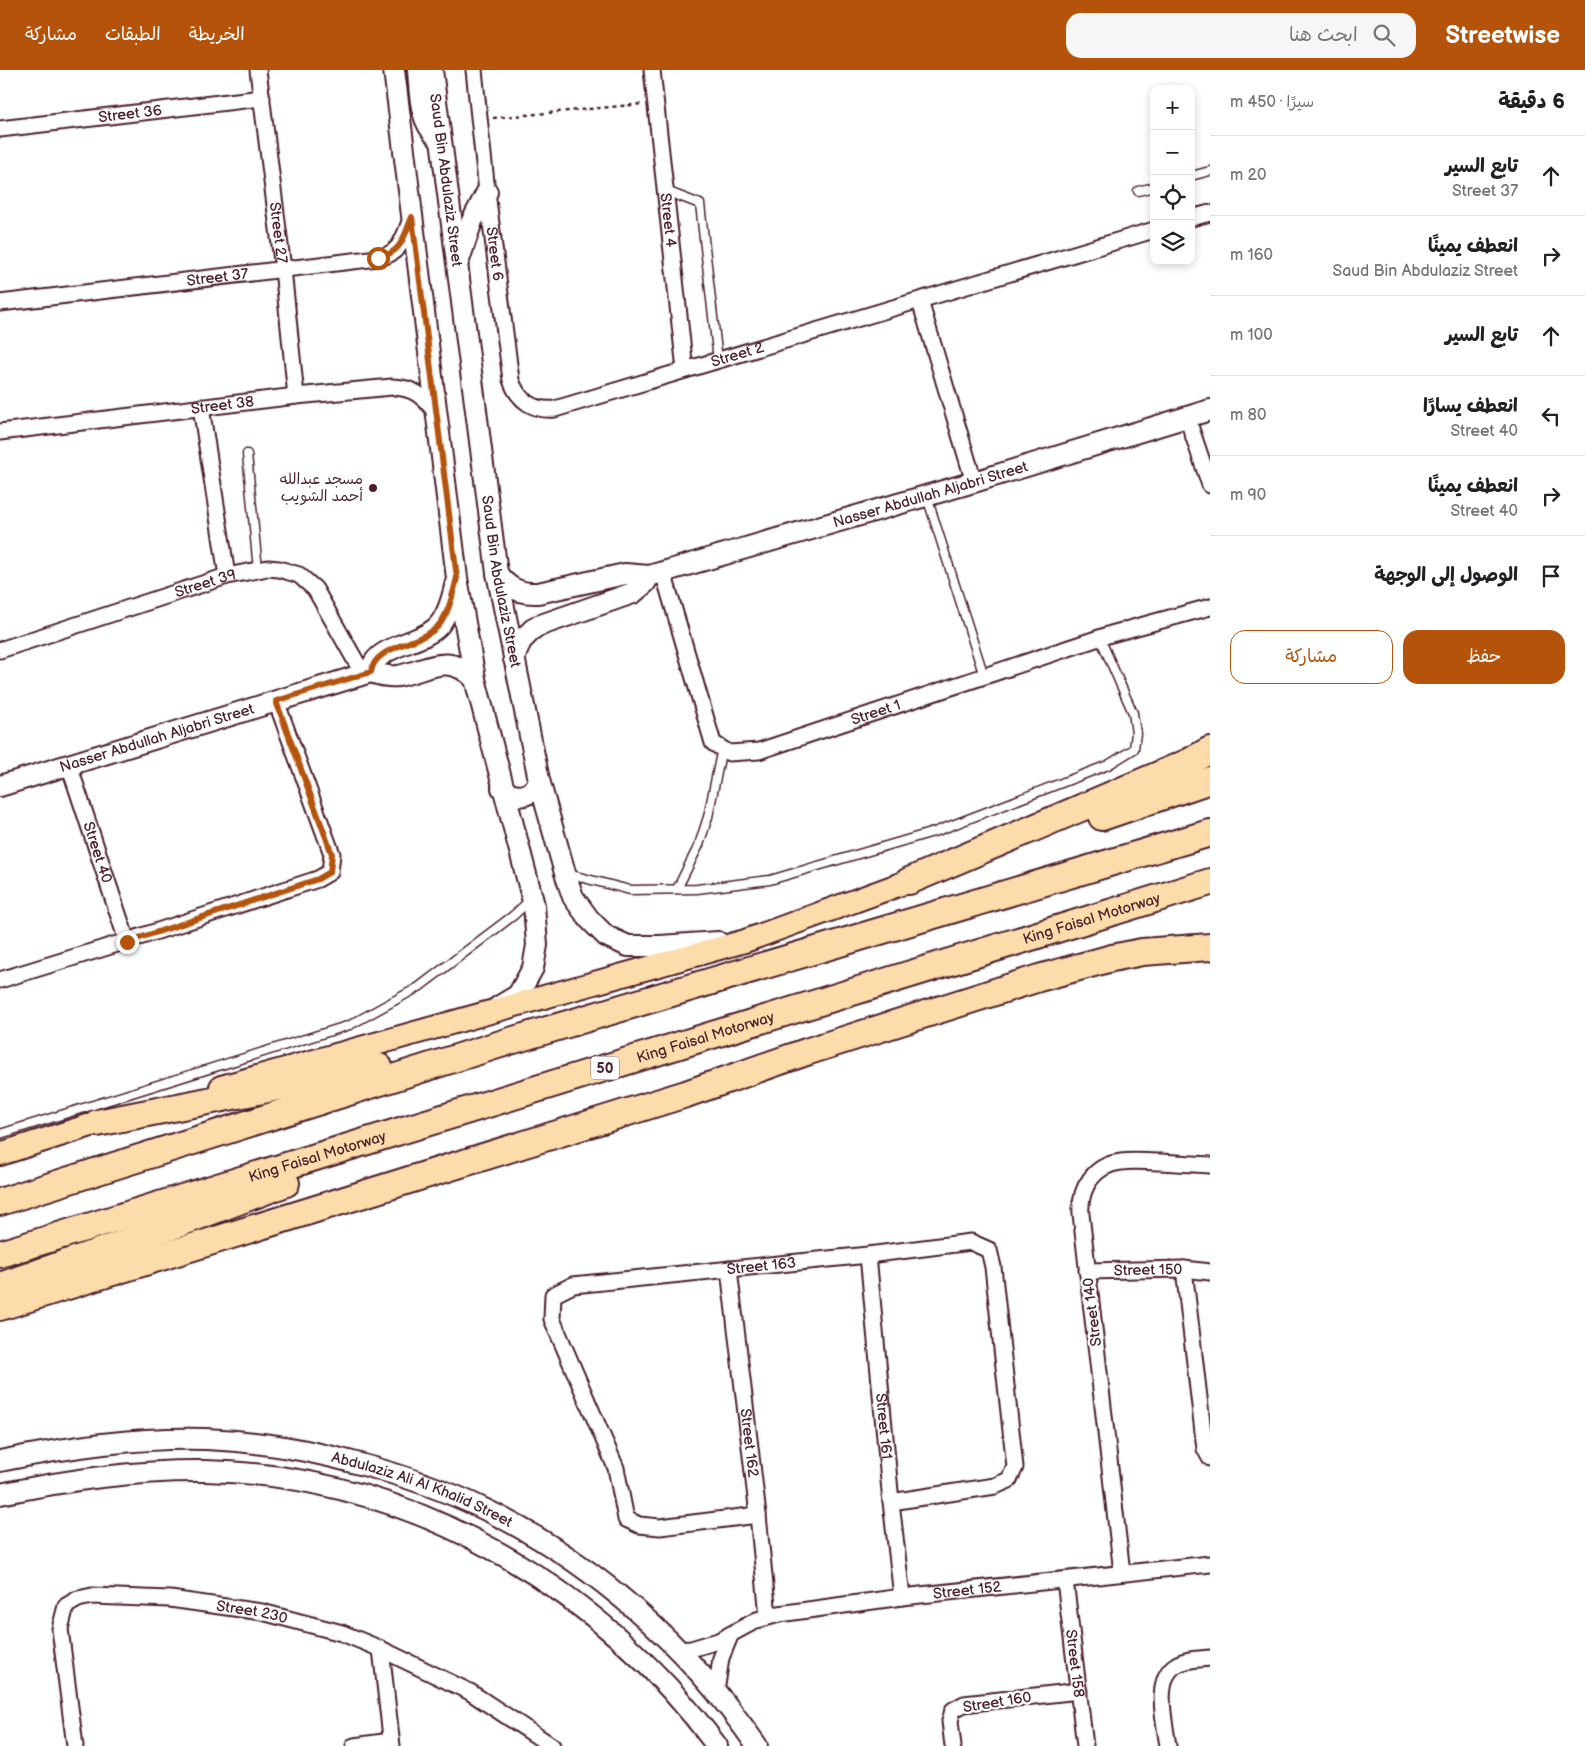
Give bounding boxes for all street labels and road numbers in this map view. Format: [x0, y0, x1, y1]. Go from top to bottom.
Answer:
street label: Saud Bin Abdulaziz Street [425, 93, 466, 268]
street label: Street 36 [97, 101, 163, 127]
street label: Street 4 [656, 192, 680, 248]
street label: Street 27 [265, 201, 291, 265]
street label: Street 6 [482, 226, 507, 282]
street label: Street 37 [186, 264, 250, 291]
street label: Street 2 [709, 338, 766, 372]
street label: Street 38 [190, 392, 255, 419]
street label: Nasser Abdullah Aljabri Street [831, 457, 1030, 532]
street label: Saud Bin Abdulaziz Street [477, 494, 525, 669]
street label: Street 39 [173, 565, 238, 602]
street label: Street 1 [849, 696, 903, 730]
street label: Nasser Abdullah Aljabri Street [58, 699, 257, 777]
street label: Street 40 [78, 820, 116, 886]
street label: King Faisal Motorway [1021, 889, 1163, 949]
street label: King Faisal Motorway [634, 1007, 777, 1068]
road number: 50 [591, 1056, 619, 1080]
street label: King Faisal Motorway [246, 1127, 389, 1187]
street label: Street 163 [726, 1253, 797, 1279]
street label: Street 150 [1114, 1260, 1183, 1280]
street label: Street 140 [1079, 1276, 1106, 1347]
street label: Street 161 [871, 1393, 896, 1460]
street label: Street 162 [736, 1407, 762, 1478]
street label: Abdulaziz Ali Al Khalid Street [330, 1448, 516, 1532]
street label: Street 152 [932, 1577, 1002, 1604]
street label: Street 230 [215, 1597, 290, 1628]
street label: Street 158 [1061, 1628, 1088, 1699]
street label: Street 160 [962, 1688, 1033, 1717]

